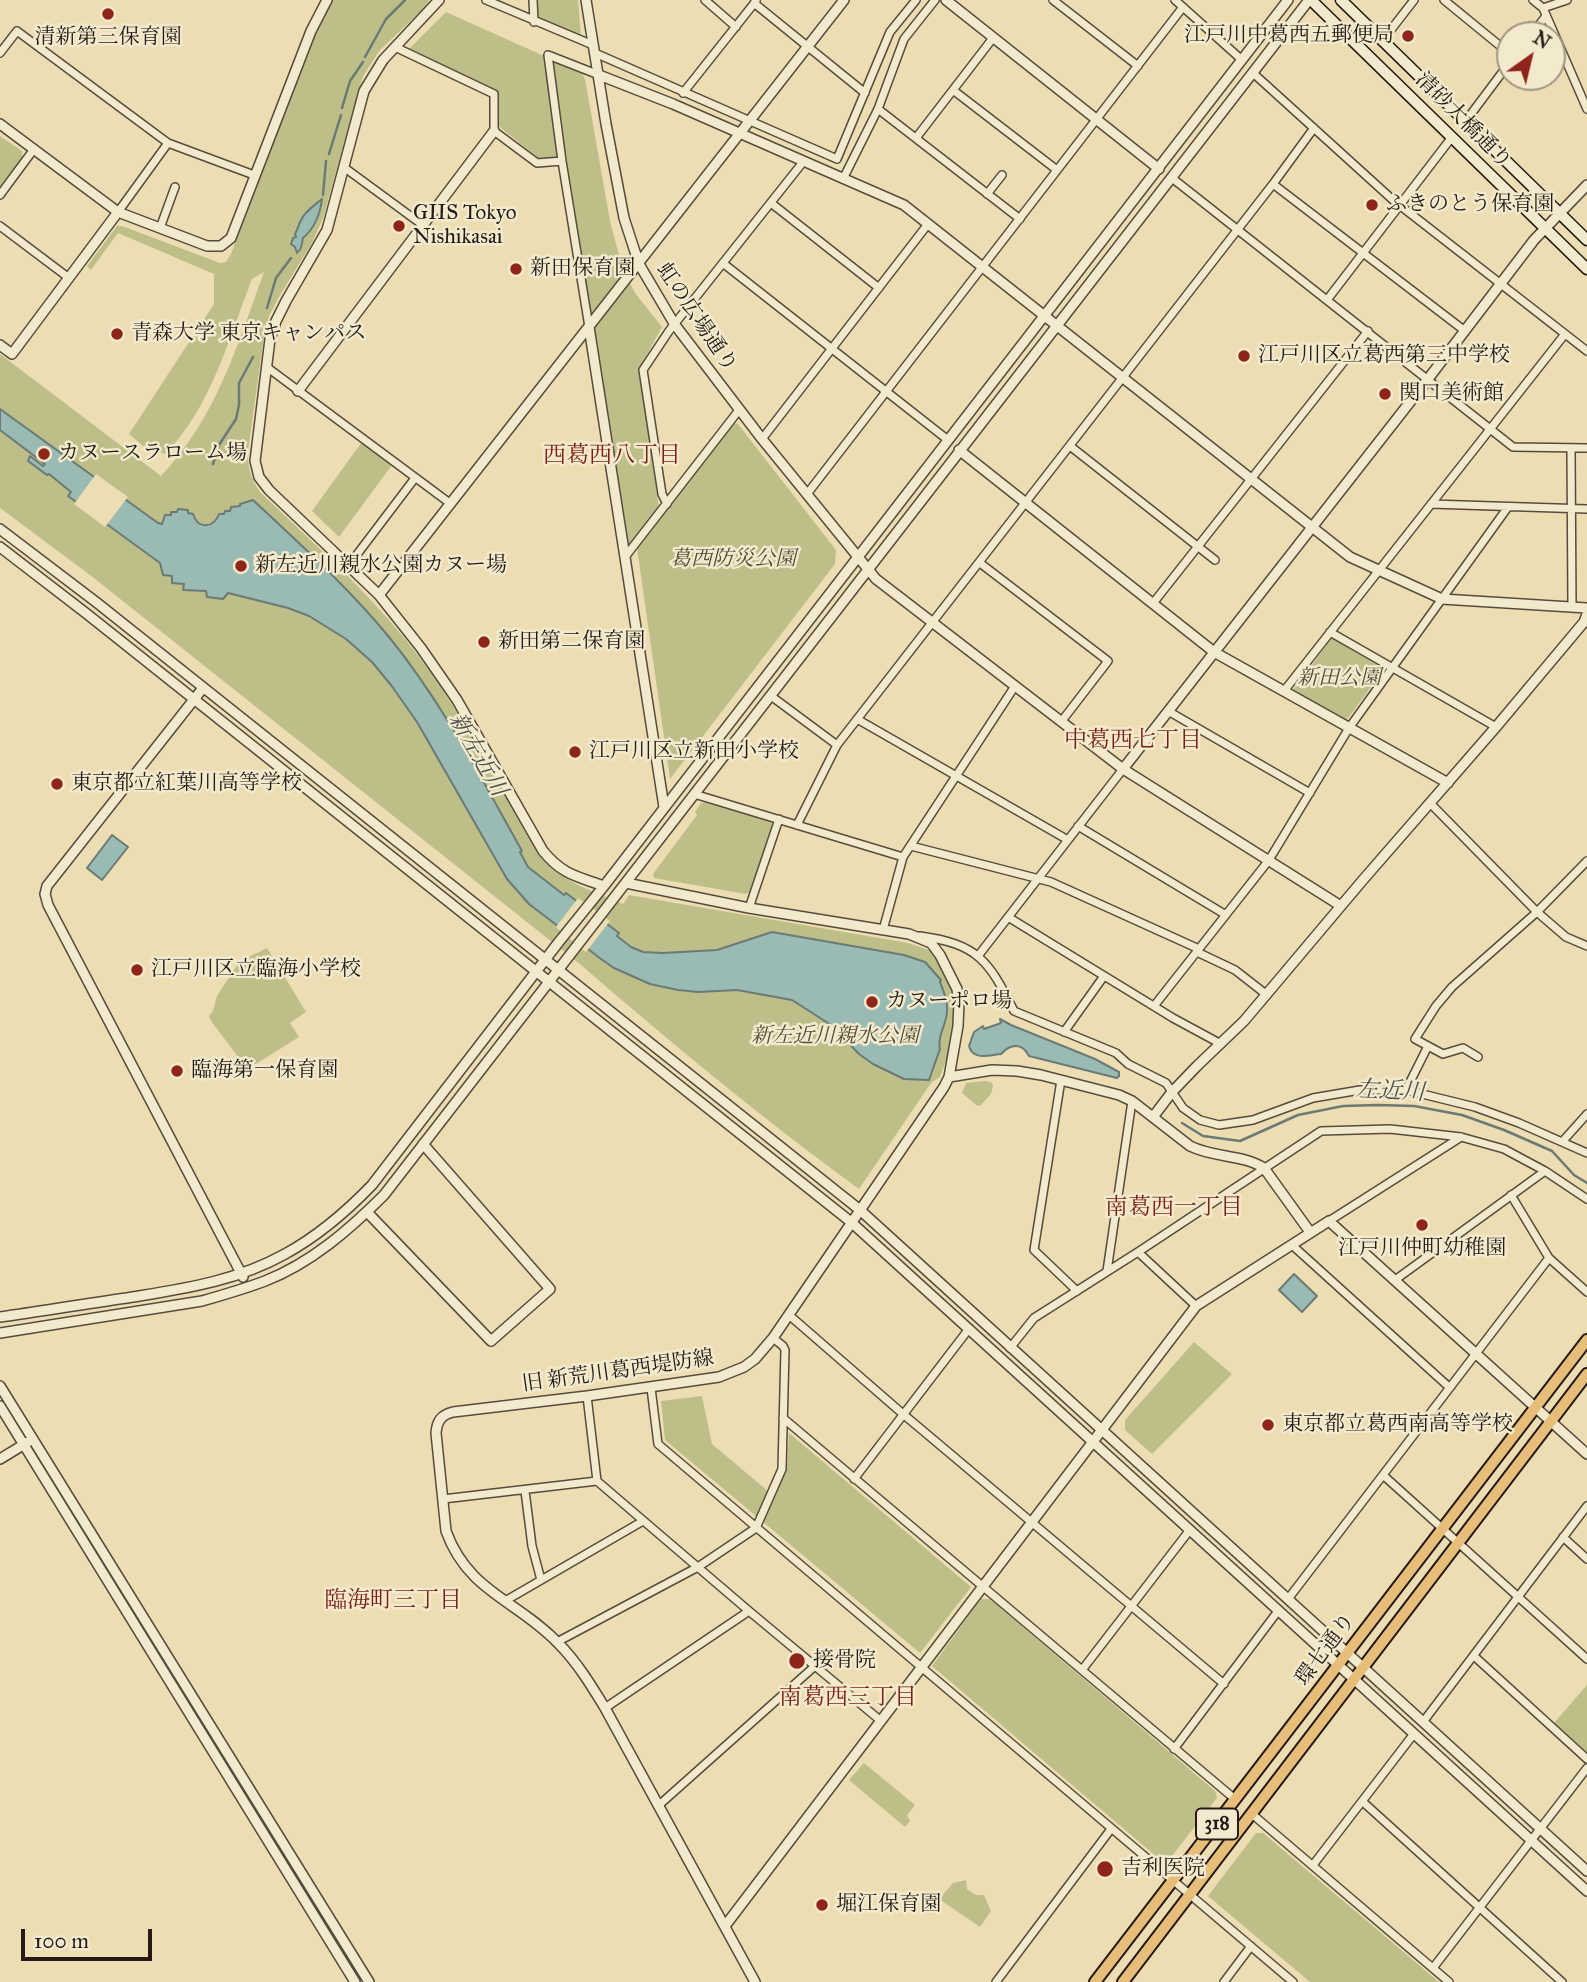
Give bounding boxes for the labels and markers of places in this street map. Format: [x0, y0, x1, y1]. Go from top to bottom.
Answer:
marker: 清新第三保育園 [100, 6, 116, 22]
place label: 江戸川中葛西五郵便局 [1184, 23, 1394, 49]
place label: 清新第三保育園 [35, 25, 181, 51]
marker: 江戸川中葛西五郵便局 [1400, 28, 1416, 44]
place label: ふきのとう保育園 [1386, 192, 1554, 218]
marker: ふきのとう保育園 [1364, 197, 1380, 213]
place label: GIIS Tokyo Nishikasai [413, 201, 516, 251]
marker: GIIS Tokyo Nishikasai [391, 218, 407, 234]
place label: 新田保育園 [530, 256, 635, 282]
marker: 新田保育園 [508, 261, 524, 277]
place label: 青森大学 東京キャンパス [131, 321, 367, 347]
marker: 青森大学 東京キャンパス [109, 326, 125, 342]
place label: 江戸川区立葛西第三中学校 [1258, 343, 1510, 369]
marker: 江戸川区立葛西第三中学校 [1236, 348, 1252, 364]
place label: 関口美術館 [1399, 381, 1504, 407]
marker: 関口美術館 [1377, 386, 1393, 402]
place label: カヌースラローム場 [58, 441, 247, 467]
marker: カヌースラローム場 [36, 446, 52, 462]
place label: 新左近川親水公園カヌー場 [255, 553, 507, 579]
marker: 新左近川親水公園カヌー場 [233, 558, 249, 574]
place label: 新田第二保育園 [498, 629, 645, 655]
marker: 新田第二保育園 [476, 634, 492, 650]
place label: 江戸川区立新田小学校 [589, 739, 799, 765]
marker: 江戸川区立新田小学校 [567, 744, 583, 760]
place label: 東京都立紅葉川高等学校 [71, 771, 302, 797]
marker: 東京都立紅葉川高等学校 [49, 776, 65, 792]
place label: 江戸川区立臨海小学校 [151, 957, 361, 983]
marker: 江戸川区立臨海小学校 [129, 962, 145, 978]
place label: カヌーポロ場 [886, 989, 1012, 1015]
marker: カヌーポロ場 [864, 994, 880, 1010]
place label: 臨海第一保育園 [191, 1058, 338, 1084]
marker: 臨海第一保育園 [169, 1063, 185, 1079]
marker: 江戸川仲町幼稚園 [1414, 1217, 1430, 1233]
place label: 江戸川仲町幼稚園 [1338, 1236, 1506, 1262]
place label: 東京都立葛西南高等学校 [1282, 1412, 1513, 1438]
marker: 東京都立葛西南高等学校 [1260, 1417, 1276, 1433]
place label: 接骨院 [813, 1648, 876, 1674]
marker: 接骨院 [787, 1651, 807, 1671]
place label: 吉利医院 [1121, 1856, 1205, 1882]
marker: 吉利医院 [1095, 1859, 1115, 1879]
place label: 堀江保育園 [836, 1892, 941, 1918]
marker: 堀江保育園 [814, 1897, 830, 1913]

